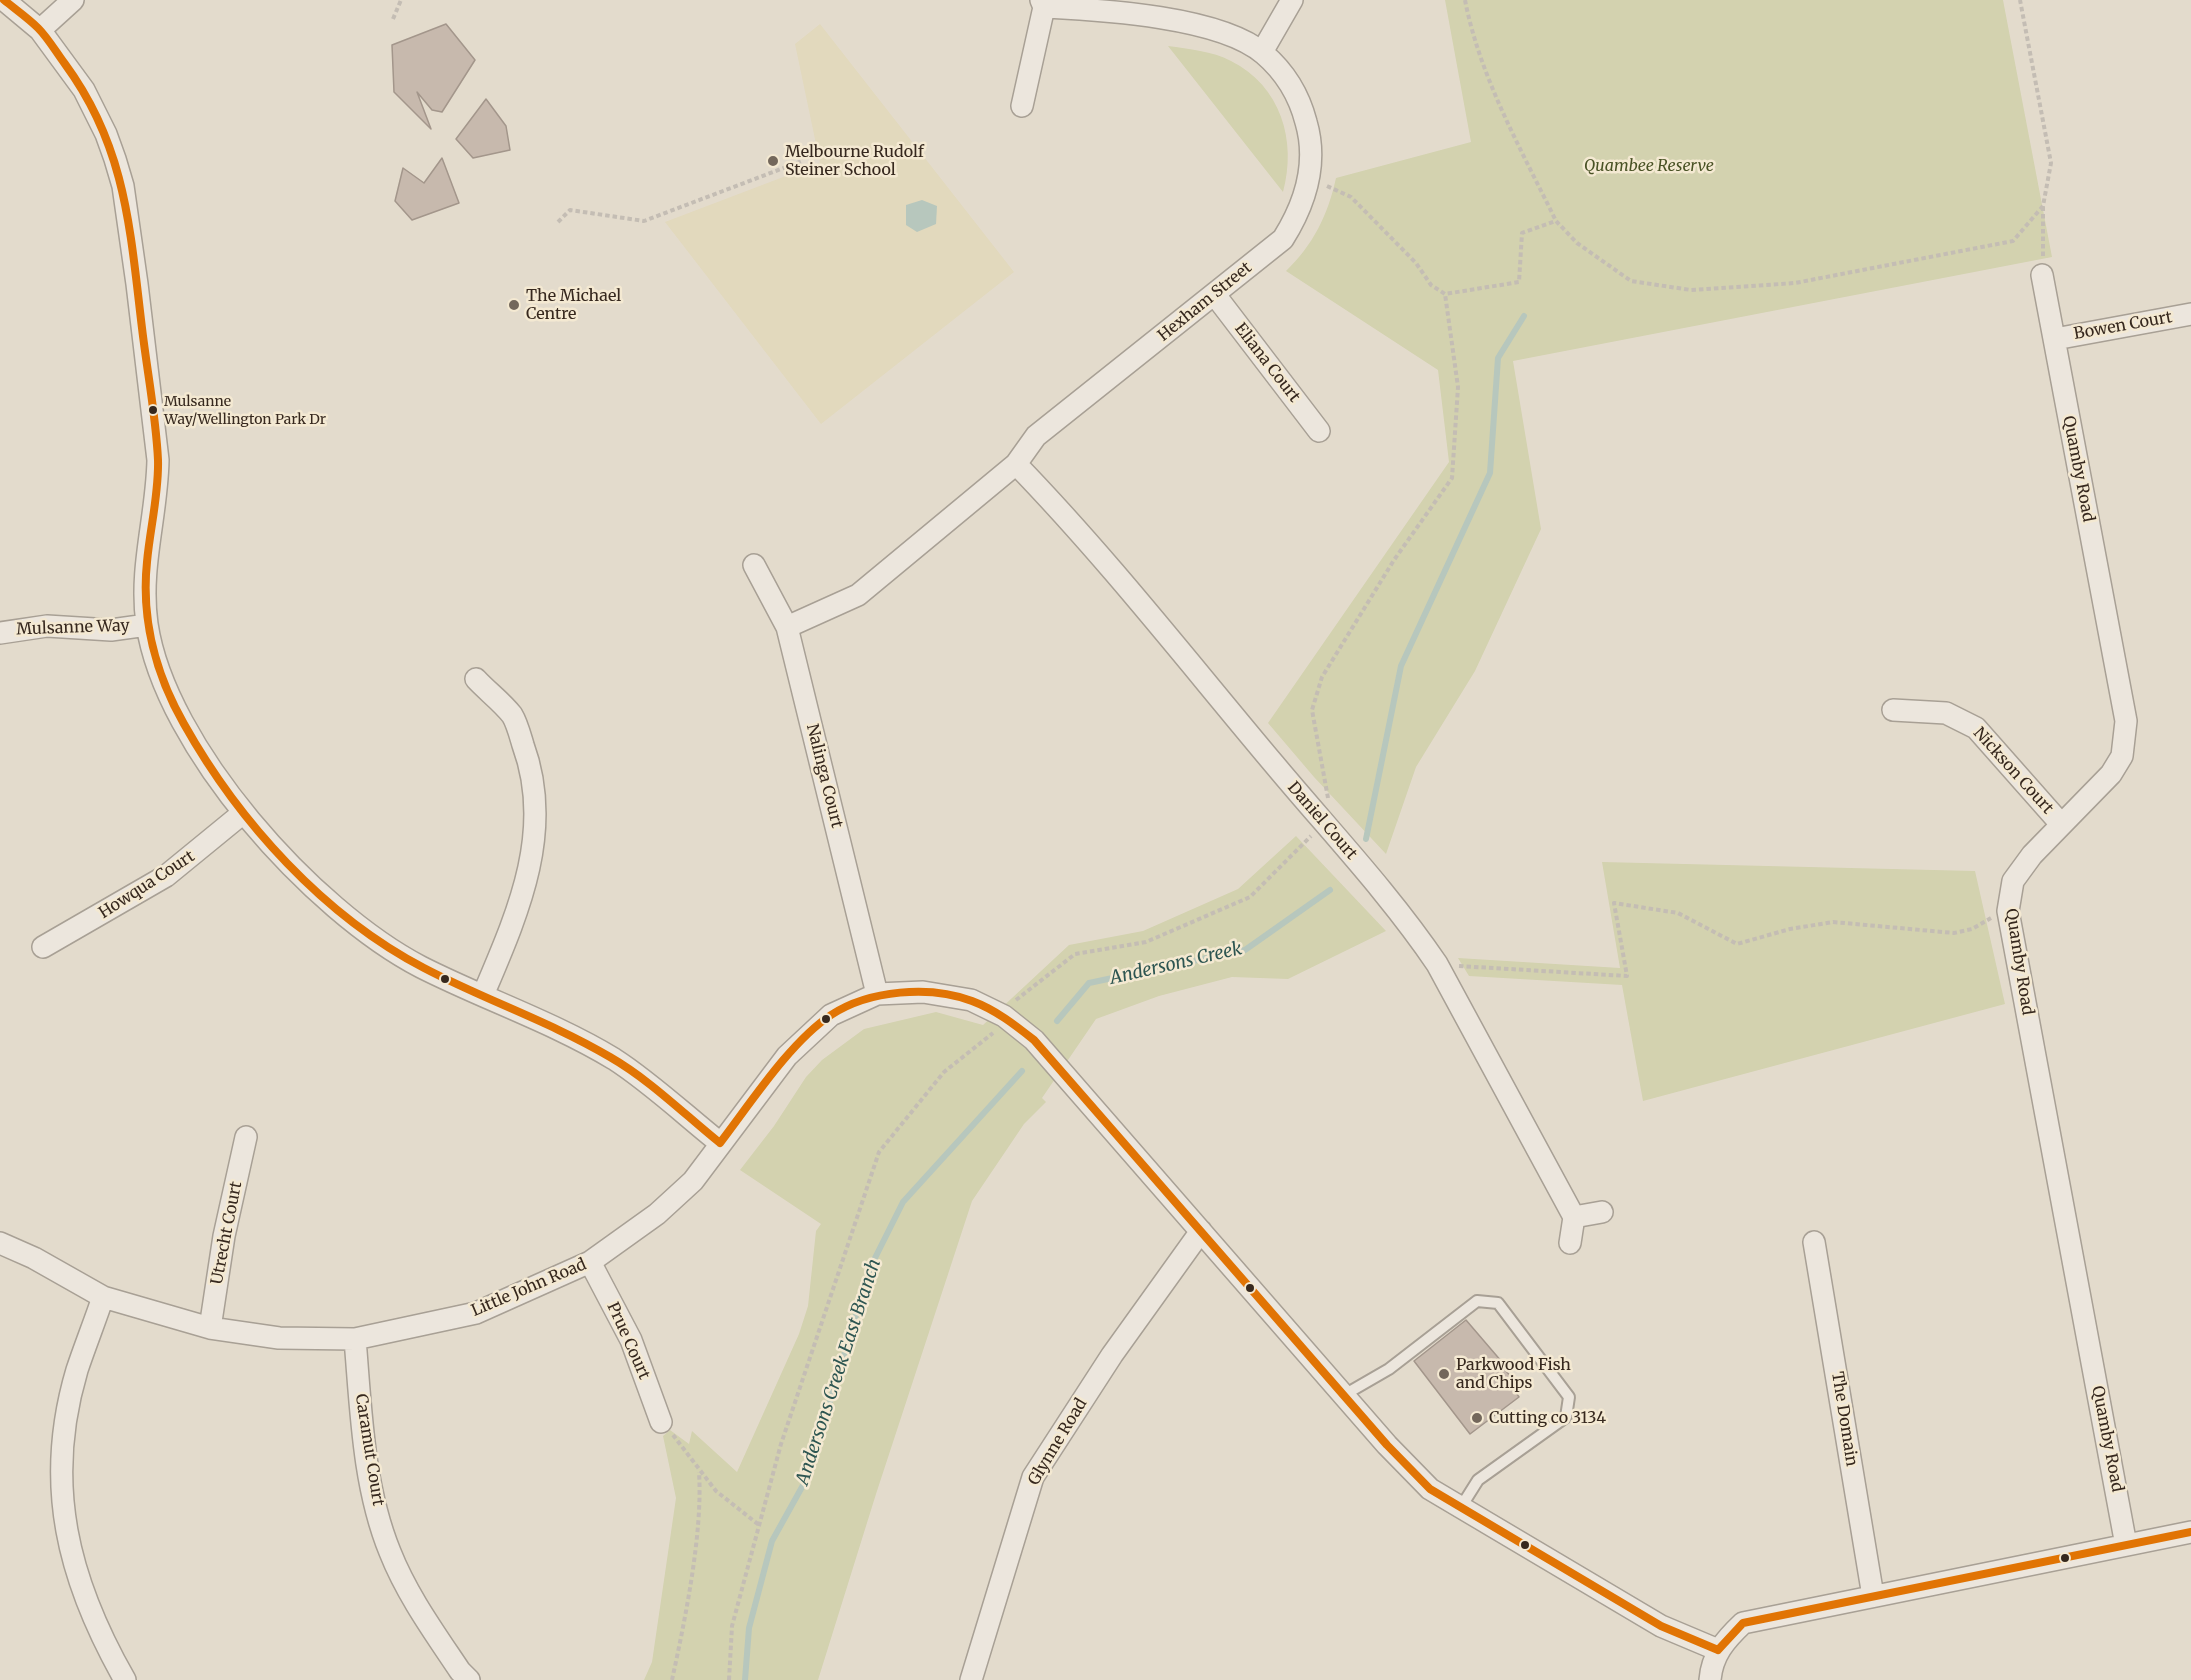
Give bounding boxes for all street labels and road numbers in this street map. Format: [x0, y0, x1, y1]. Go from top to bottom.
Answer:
street label: Hexham Street [1154, 258, 1256, 346]
street label: Bowen Court [2072, 308, 2174, 344]
street label: Eliana Court [1230, 320, 1304, 406]
street label: Quamby Road [2058, 414, 2098, 524]
street label: Mulsanne Way [16, 616, 130, 640]
street label: Nalinga Court [802, 722, 846, 830]
street label: Nickson Court [1969, 724, 2057, 818]
street label: Daniel Court [1283, 778, 1361, 864]
street label: Howqua Court [96, 847, 198, 923]
street label: Quamby Road [2001, 907, 2037, 1017]
street label: Utrecht Court [208, 1180, 246, 1286]
street label: Little John Road [469, 1255, 589, 1321]
street label: Prue Court [602, 1299, 654, 1383]
street label: The Domain [1827, 1370, 1861, 1468]
street label: Quamby Road [2087, 1384, 2127, 1494]
street label: Caramut Court [351, 1393, 387, 1507]
street label: Glynne Road [1025, 1395, 1091, 1489]

